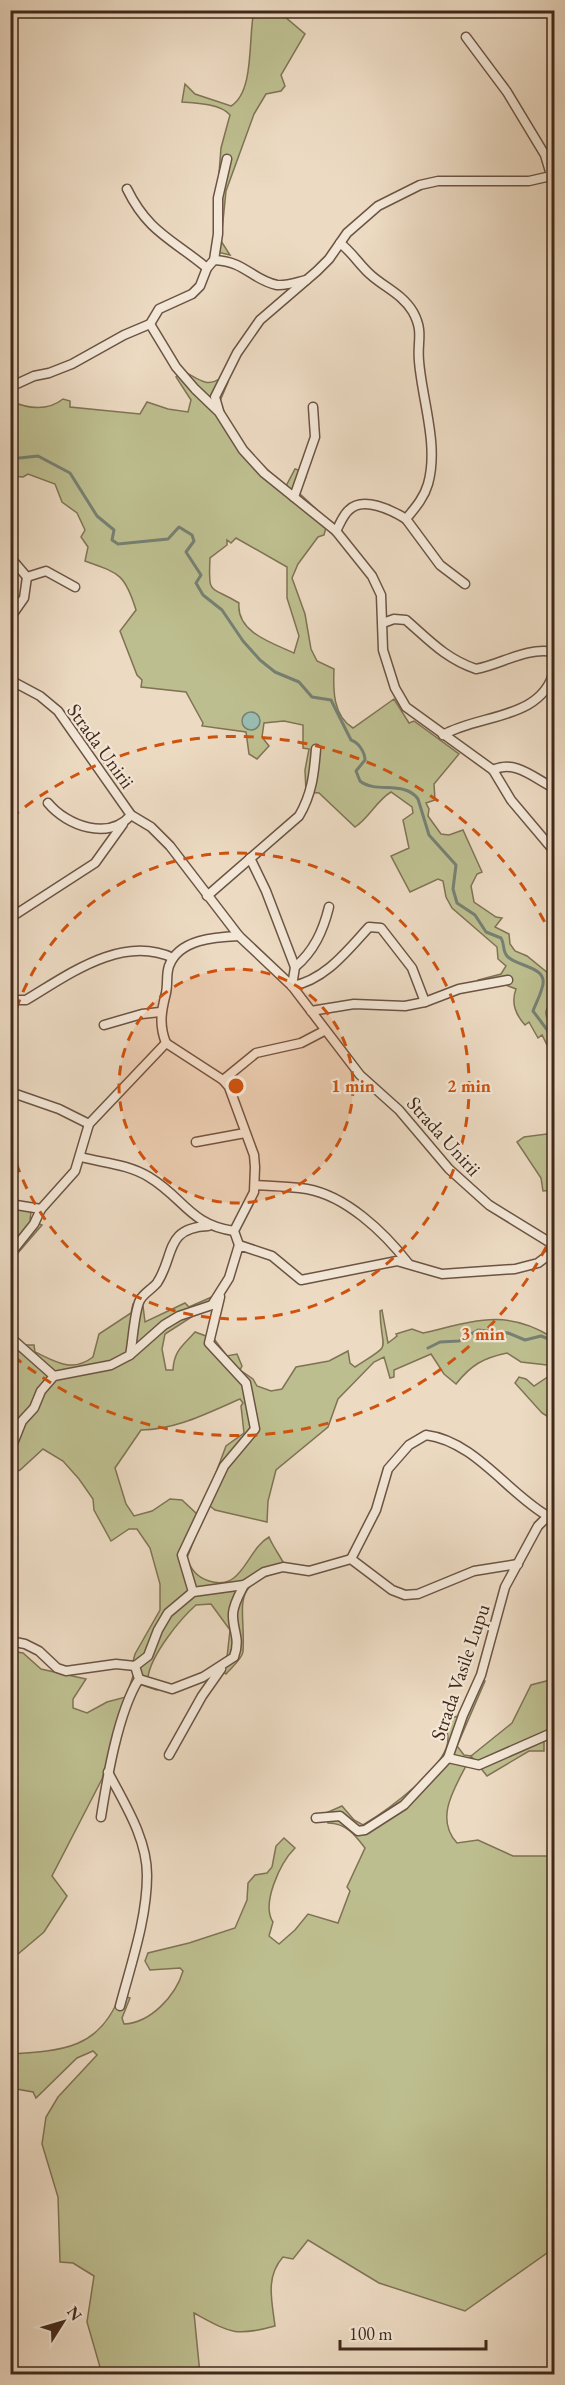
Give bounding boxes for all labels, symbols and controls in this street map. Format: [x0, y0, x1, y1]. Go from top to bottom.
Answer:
street label: Strada Unirii [61, 698, 141, 794]
text: 1 min [331, 1074, 375, 1097]
text: 2 min [447, 1074, 491, 1097]
centre of rings [226, 1076, 246, 1096]
street label: Strada Unirii [401, 1090, 487, 1182]
text: 3 min [461, 1322, 505, 1345]
street label: Strada Vasile Lupu [424, 1600, 496, 1744]
north arrow [33, 2292, 93, 2352]
text: N [62, 2302, 87, 2325]
scale bar [340, 2313, 486, 2351]
text: 100 m [349, 2322, 393, 2345]

